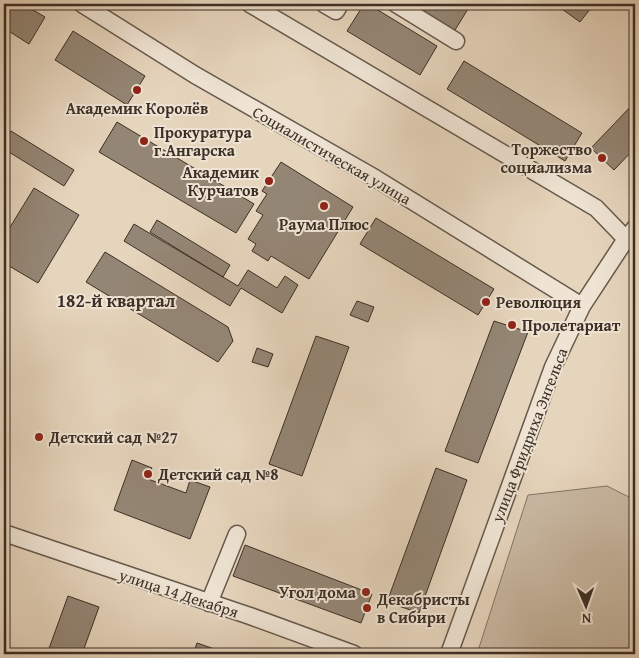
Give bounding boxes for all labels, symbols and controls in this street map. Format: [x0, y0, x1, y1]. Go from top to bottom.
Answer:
marker: Академик Королёв [131, 84, 143, 96]
place label: Академик Королёв [66, 96, 208, 120]
street label: Социалистическая улица [248, 100, 416, 211]
place label: Прокуратура г.Ангарска [154, 120, 252, 162]
marker: Прокуратура г.Ангарска [138, 135, 150, 147]
place label: Торжество социализма [500, 137, 593, 179]
marker: Торжество социализма [596, 152, 608, 164]
place label: Академик Курчатов [182, 160, 260, 202]
marker: Академик Курчатов [263, 175, 275, 187]
marker: Раума Плюс [318, 200, 330, 212]
place label: Раума Плюс [279, 212, 370, 236]
district label: 182-й квартал [57, 287, 176, 314]
place label: Революция [496, 290, 581, 314]
marker: Революция [480, 296, 492, 308]
place label: Пролетариат [522, 313, 621, 337]
marker: Пролетариат [506, 319, 518, 331]
street label: улица Фридриха Энгельса [484, 344, 574, 527]
place label: Детский сад №27 [48, 425, 178, 449]
marker: Детский сад №27 [33, 431, 45, 443]
place label: Детский сад №8 [157, 462, 279, 486]
marker: Детский сад №8 [142, 468, 154, 480]
street label: улица 14 Декабря [115, 562, 242, 624]
place label: Угол дома [279, 580, 357, 604]
north arrow [562, 580, 612, 630]
marker: Угол дома [360, 586, 372, 598]
place label: Декабристы в Сибири [376, 587, 470, 629]
marker: Декабристы в Сибири [361, 602, 373, 614]
text: N [581, 609, 591, 629]

